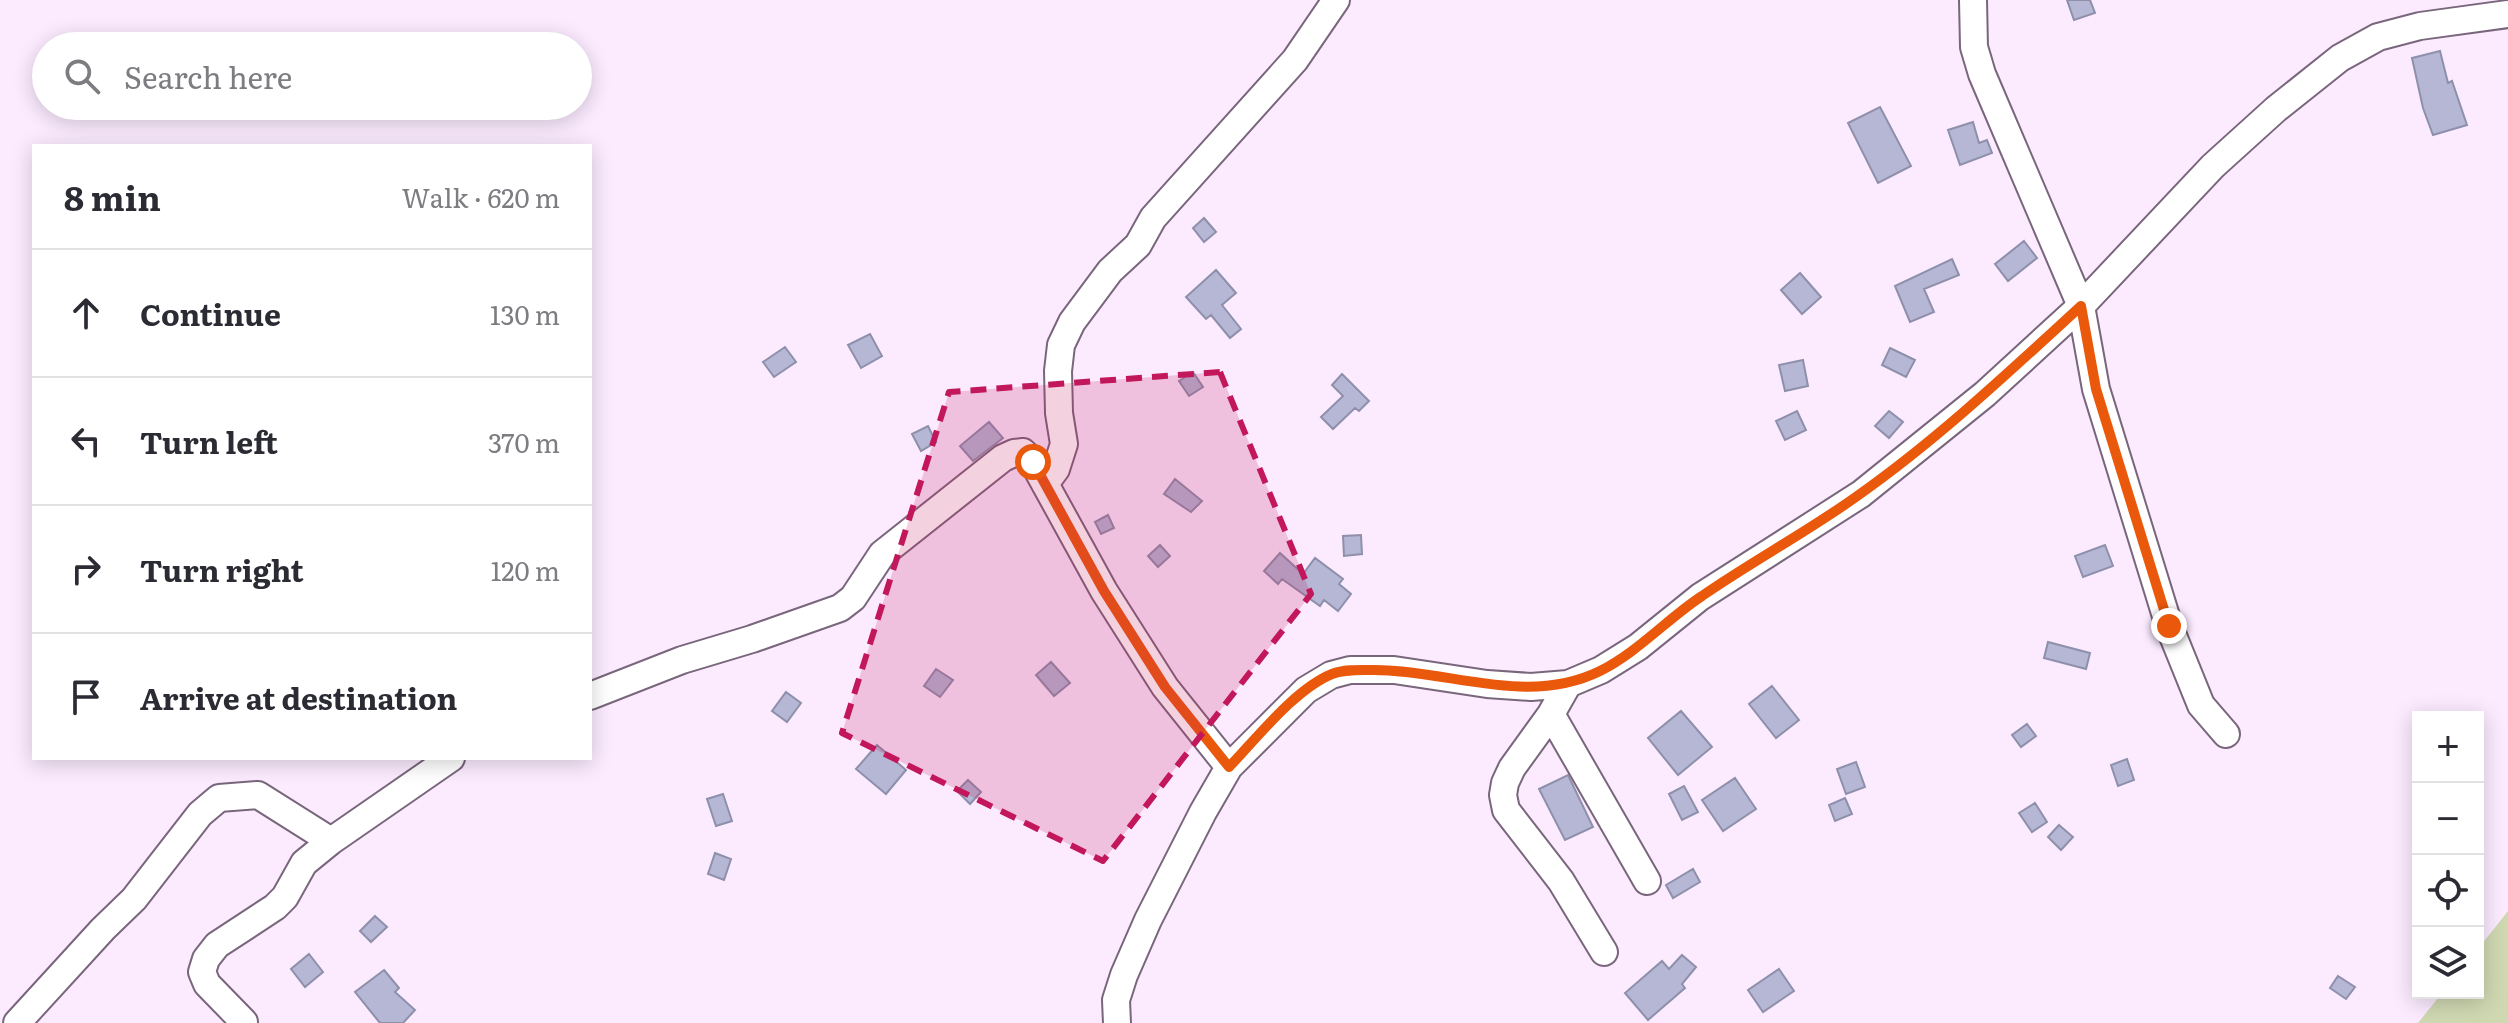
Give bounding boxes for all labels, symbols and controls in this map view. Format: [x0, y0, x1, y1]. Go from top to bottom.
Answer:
search box [32, 32, 592, 120]
icon: search [60, 54, 104, 98]
text: Search here [124, 54, 292, 98]
text: 8 min [64, 171, 161, 221]
text: Walk · 620 m [402, 177, 560, 216]
icon: ahead [64, 291, 108, 335]
text: Continue [140, 291, 281, 335]
text: 130 m [490, 294, 560, 333]
icon: left [64, 419, 108, 463]
text: Turn left [140, 419, 278, 463]
text: 370 m [488, 422, 560, 461]
route start [1015, 444, 1051, 480]
icon: right [64, 547, 108, 591]
text: Turn right [140, 547, 304, 591]
text: 120 m [491, 550, 560, 589]
route end [2151, 608, 2187, 644]
icon: arrive [64, 675, 108, 719]
text: Arrive at destination [140, 675, 457, 719]
map controls [2412, 711, 2484, 999]
button: + [2412, 711, 2484, 783]
button: − [2412, 783, 2484, 855]
button: locate [2412, 855, 2484, 927]
button: layers [2412, 927, 2484, 999]

